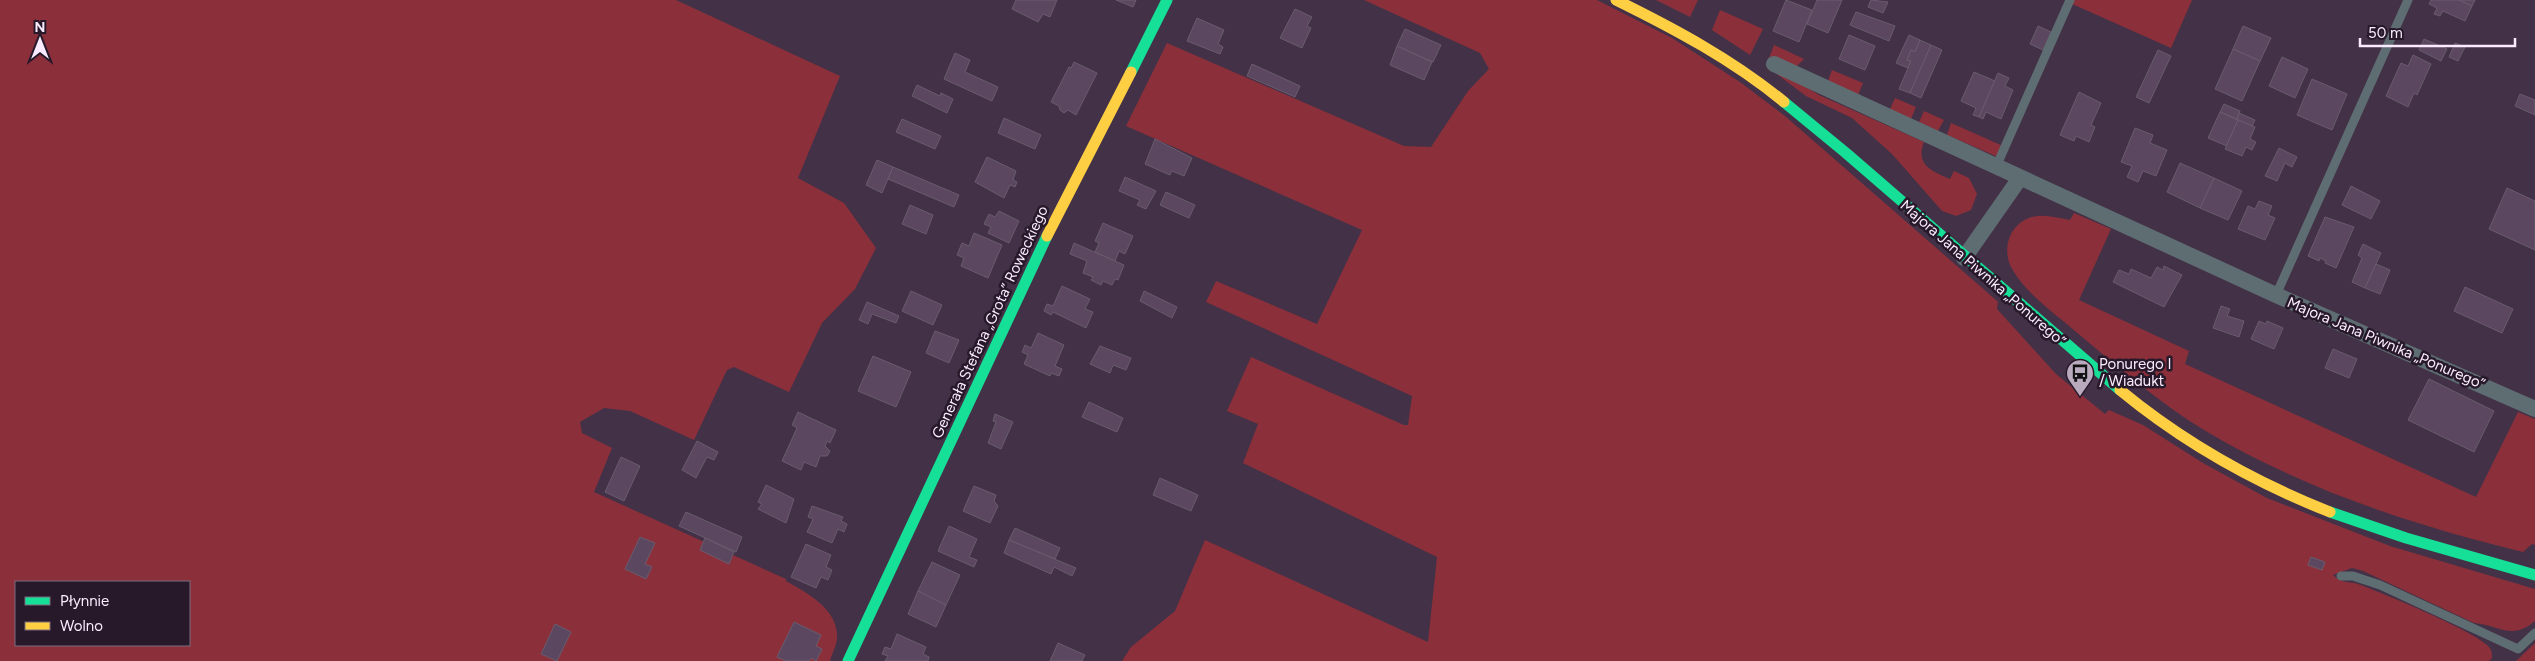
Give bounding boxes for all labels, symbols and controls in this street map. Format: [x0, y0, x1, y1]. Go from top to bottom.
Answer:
north arrow [15, 15, 65, 65]
scale bar [2360, 15, 2515, 47]
text: N [35, 19, 45, 36]
text: 50 m [2368, 24, 2403, 42]
street label: Majora Jana Piwnika „Ponurego” [1897, 196, 2069, 350]
street label: Generała Stefana „Grota” Roweckiego [928, 203, 1052, 441]
street label: Majora Jana Piwnika „Ponurego” [2284, 293, 2488, 393]
place label: Ponurego I / Wiadukt [2099, 355, 2172, 390]
bus stop icon: Ponurego I / Wiadukt [2065, 358, 2095, 397]
legend [15, 581, 190, 646]
text: Płynnie [60, 592, 109, 610]
text: Wolno [60, 617, 103, 635]

